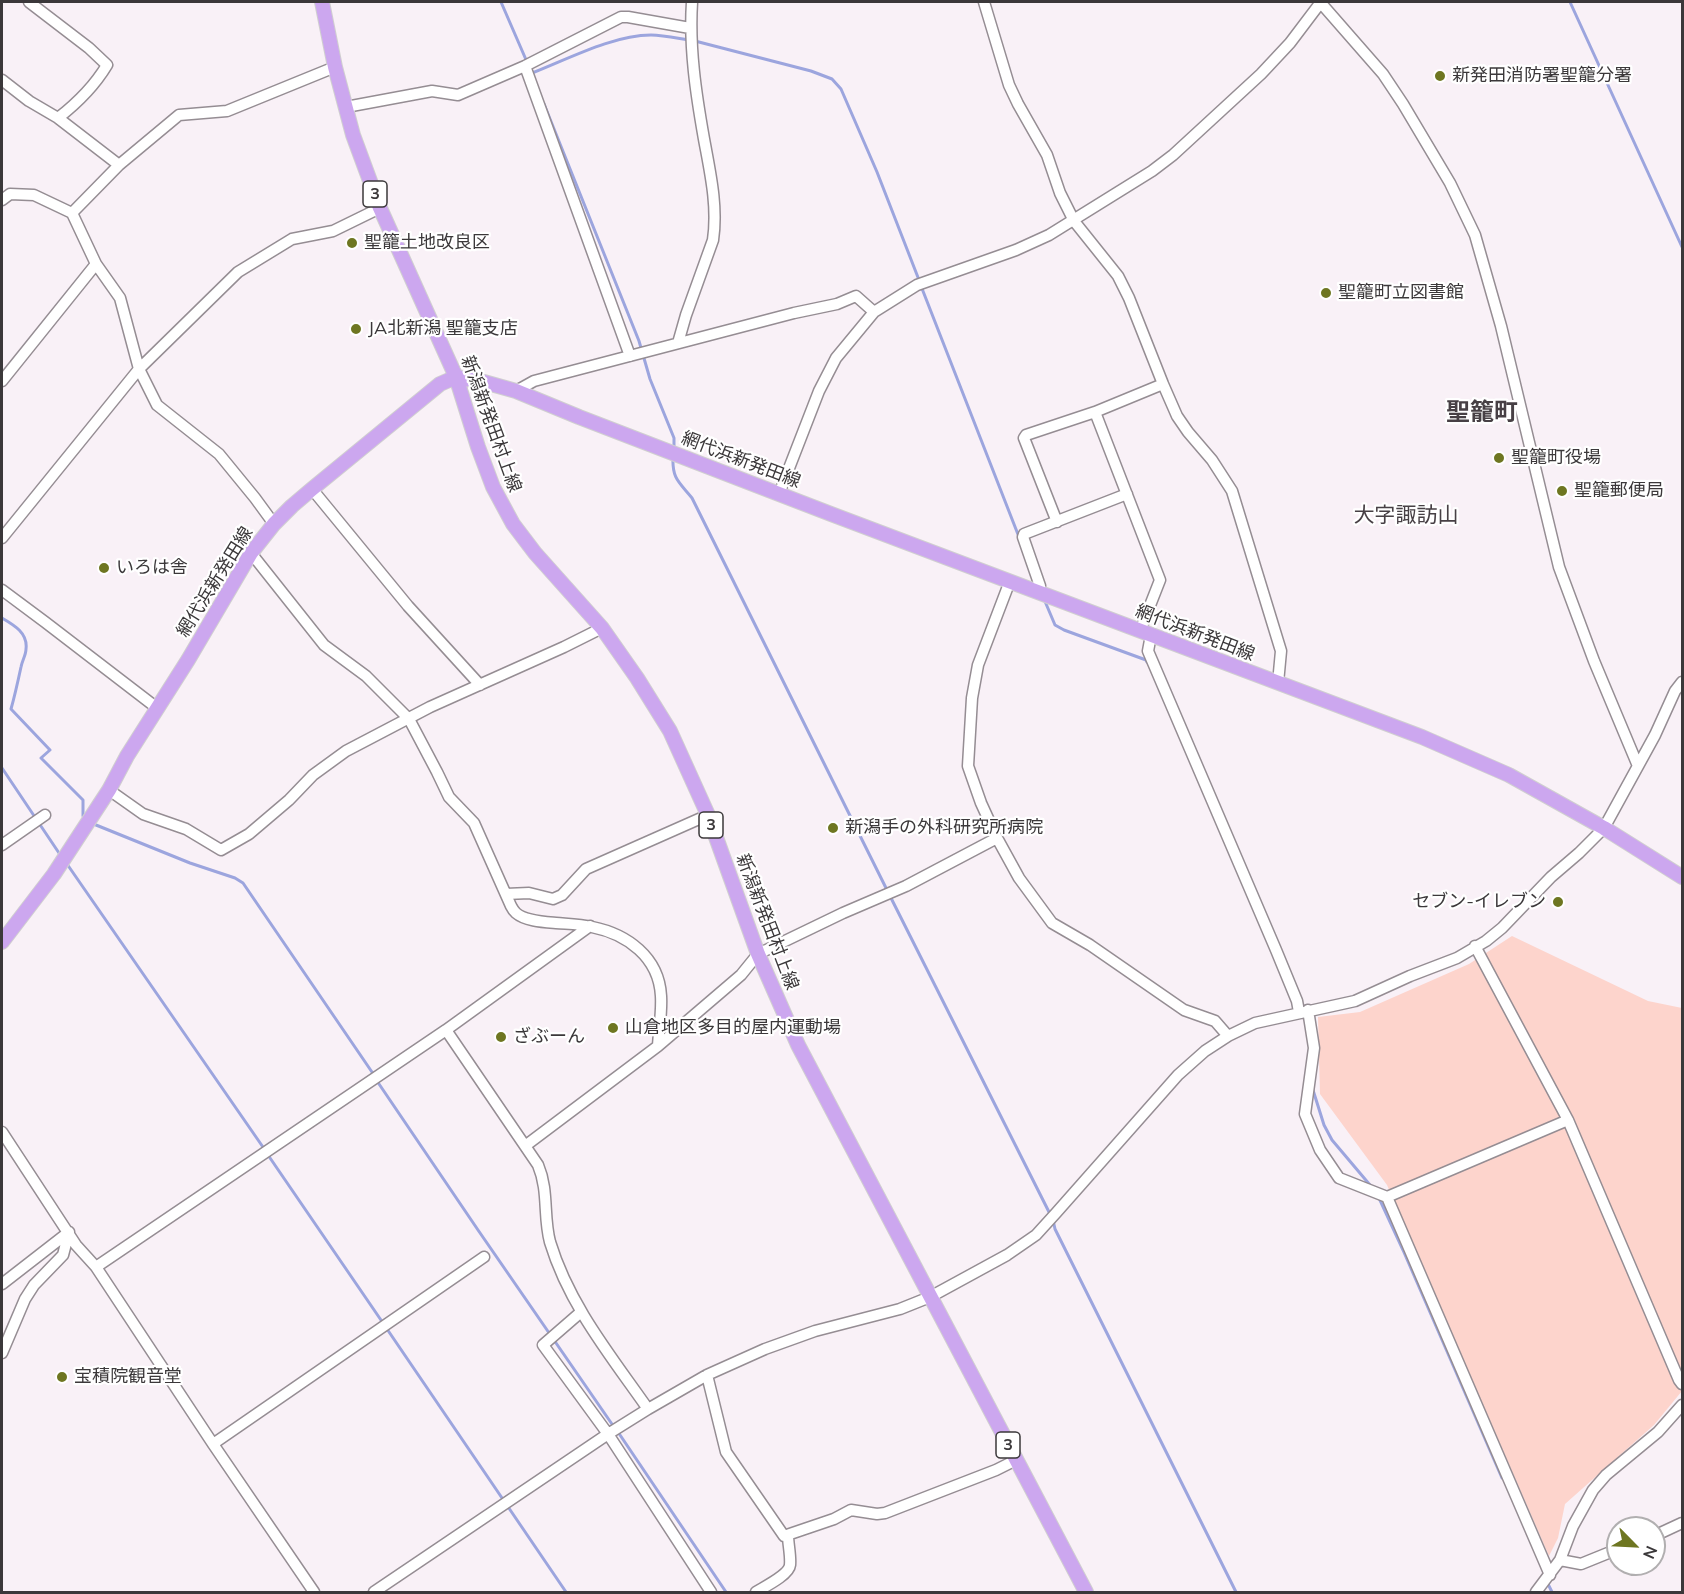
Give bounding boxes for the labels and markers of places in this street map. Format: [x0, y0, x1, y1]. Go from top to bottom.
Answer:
place label: 新発田消防署聖籠分署 [1452, 65, 1632, 87]
marker: 新発田消防署聖籠分署 [1433, 69, 1447, 83]
place label: 聖籠土地改良区 [364, 232, 490, 254]
marker: 聖籠土地改良区 [345, 236, 359, 250]
place label: 聖籠町立図書館 [1338, 282, 1464, 304]
marker: 聖籠町立図書館 [1319, 286, 1333, 300]
place label: JA北新潟 聖籠支店 [368, 318, 518, 340]
marker: JA北新潟 聖籠支店 [349, 322, 363, 336]
place label: 聖籠町役場 [1511, 447, 1601, 469]
marker: 聖籠町役場 [1492, 451, 1506, 465]
place label: 聖籠郵便局 [1574, 480, 1664, 502]
marker: 聖籠郵便局 [1555, 484, 1569, 498]
place label: いろは舎 [116, 557, 188, 579]
marker: いろは舎 [97, 561, 111, 575]
place label: 新潟手の外科研究所病院 [845, 817, 1043, 839]
marker: 新潟手の外科研究所病院 [826, 821, 840, 835]
place label: セブン-イレブン [1412, 891, 1546, 913]
marker: セブン-イレブン [1551, 895, 1565, 909]
place label: 山倉地区多目的屋内運動場 [625, 1017, 841, 1039]
marker: 山倉地区多目的屋内運動場 [606, 1021, 620, 1035]
place label: ざぶーん [513, 1026, 585, 1048]
marker: ざぶーん [494, 1030, 508, 1044]
place label: 宝積院観音堂 [74, 1366, 182, 1388]
marker: 宝積院観音堂 [55, 1370, 69, 1384]

